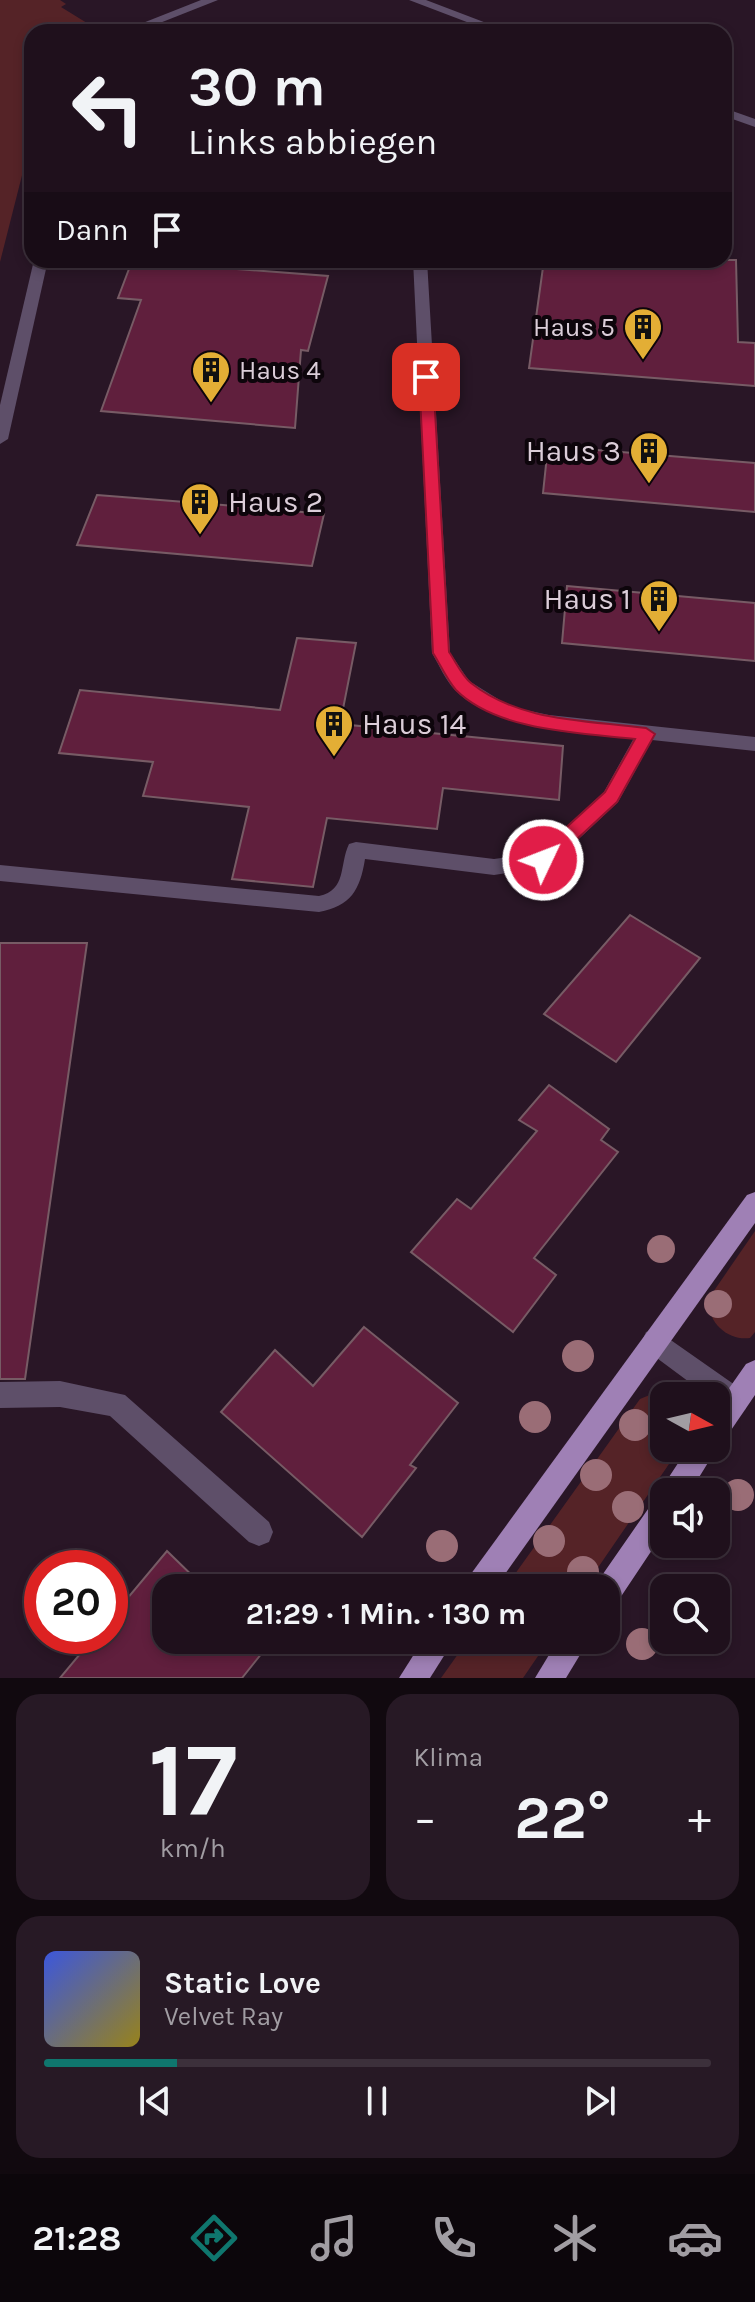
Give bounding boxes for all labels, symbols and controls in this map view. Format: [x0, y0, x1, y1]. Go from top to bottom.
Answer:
text: 30 m [188, 54, 326, 119]
icon: left [56, 56, 160, 160]
text: Links abbiegen [188, 121, 437, 163]
icon: arrive [145, 208, 189, 252]
text: Dann [56, 212, 129, 248]
building icon: Haus 5 [622, 306, 664, 361]
place label: Haus 5 [533, 312, 615, 343]
pin [392, 343, 460, 411]
building icon: Haus 4 [190, 349, 232, 404]
place label: Haus 4 [239, 355, 321, 386]
icon: arrive [404, 355, 448, 399]
building icon: Haus 3 [628, 430, 670, 485]
place label: Haus 3 [526, 433, 621, 469]
building icon: Haus 2 [179, 481, 221, 536]
place label: Haus 2 [228, 484, 323, 520]
building icon: Haus 1 [638, 578, 680, 633]
place label: Haus 1 [543, 581, 631, 617]
building icon: Haus 14 [313, 703, 355, 758]
place label: Haus 14 [362, 706, 467, 742]
position arrow [501, 818, 585, 902]
north arrow [650, 1382, 730, 1462]
map controls [650, 1382, 730, 1654]
button: sound [650, 1478, 730, 1558]
speed limit sign: 20 [24, 1550, 128, 1654]
button: search [650, 1574, 730, 1654]
text: 21:29 · 1 Min. · 130 m [246, 1596, 526, 1632]
text: 17 [148, 1720, 237, 1841]
text: Klima [414, 1742, 483, 1773]
text: 22° [514, 1783, 610, 1853]
text: − [414, 1793, 437, 1844]
text: + [688, 1793, 711, 1844]
text: km/h [160, 1833, 226, 1864]
text: Static Love [164, 1965, 321, 2001]
text: Velvet Ray [164, 2001, 283, 2032]
icon: previous [133, 2079, 177, 2123]
icon: pause [355, 2079, 399, 2123]
icon: next [578, 2079, 622, 2123]
icon: directions [186, 2210, 242, 2266]
icon: music [306, 2210, 362, 2266]
icon: phone [426, 2210, 482, 2266]
icon: climate [547, 2210, 603, 2266]
icon: car [667, 2210, 723, 2266]
text: 21:28 [32, 2217, 122, 2259]

